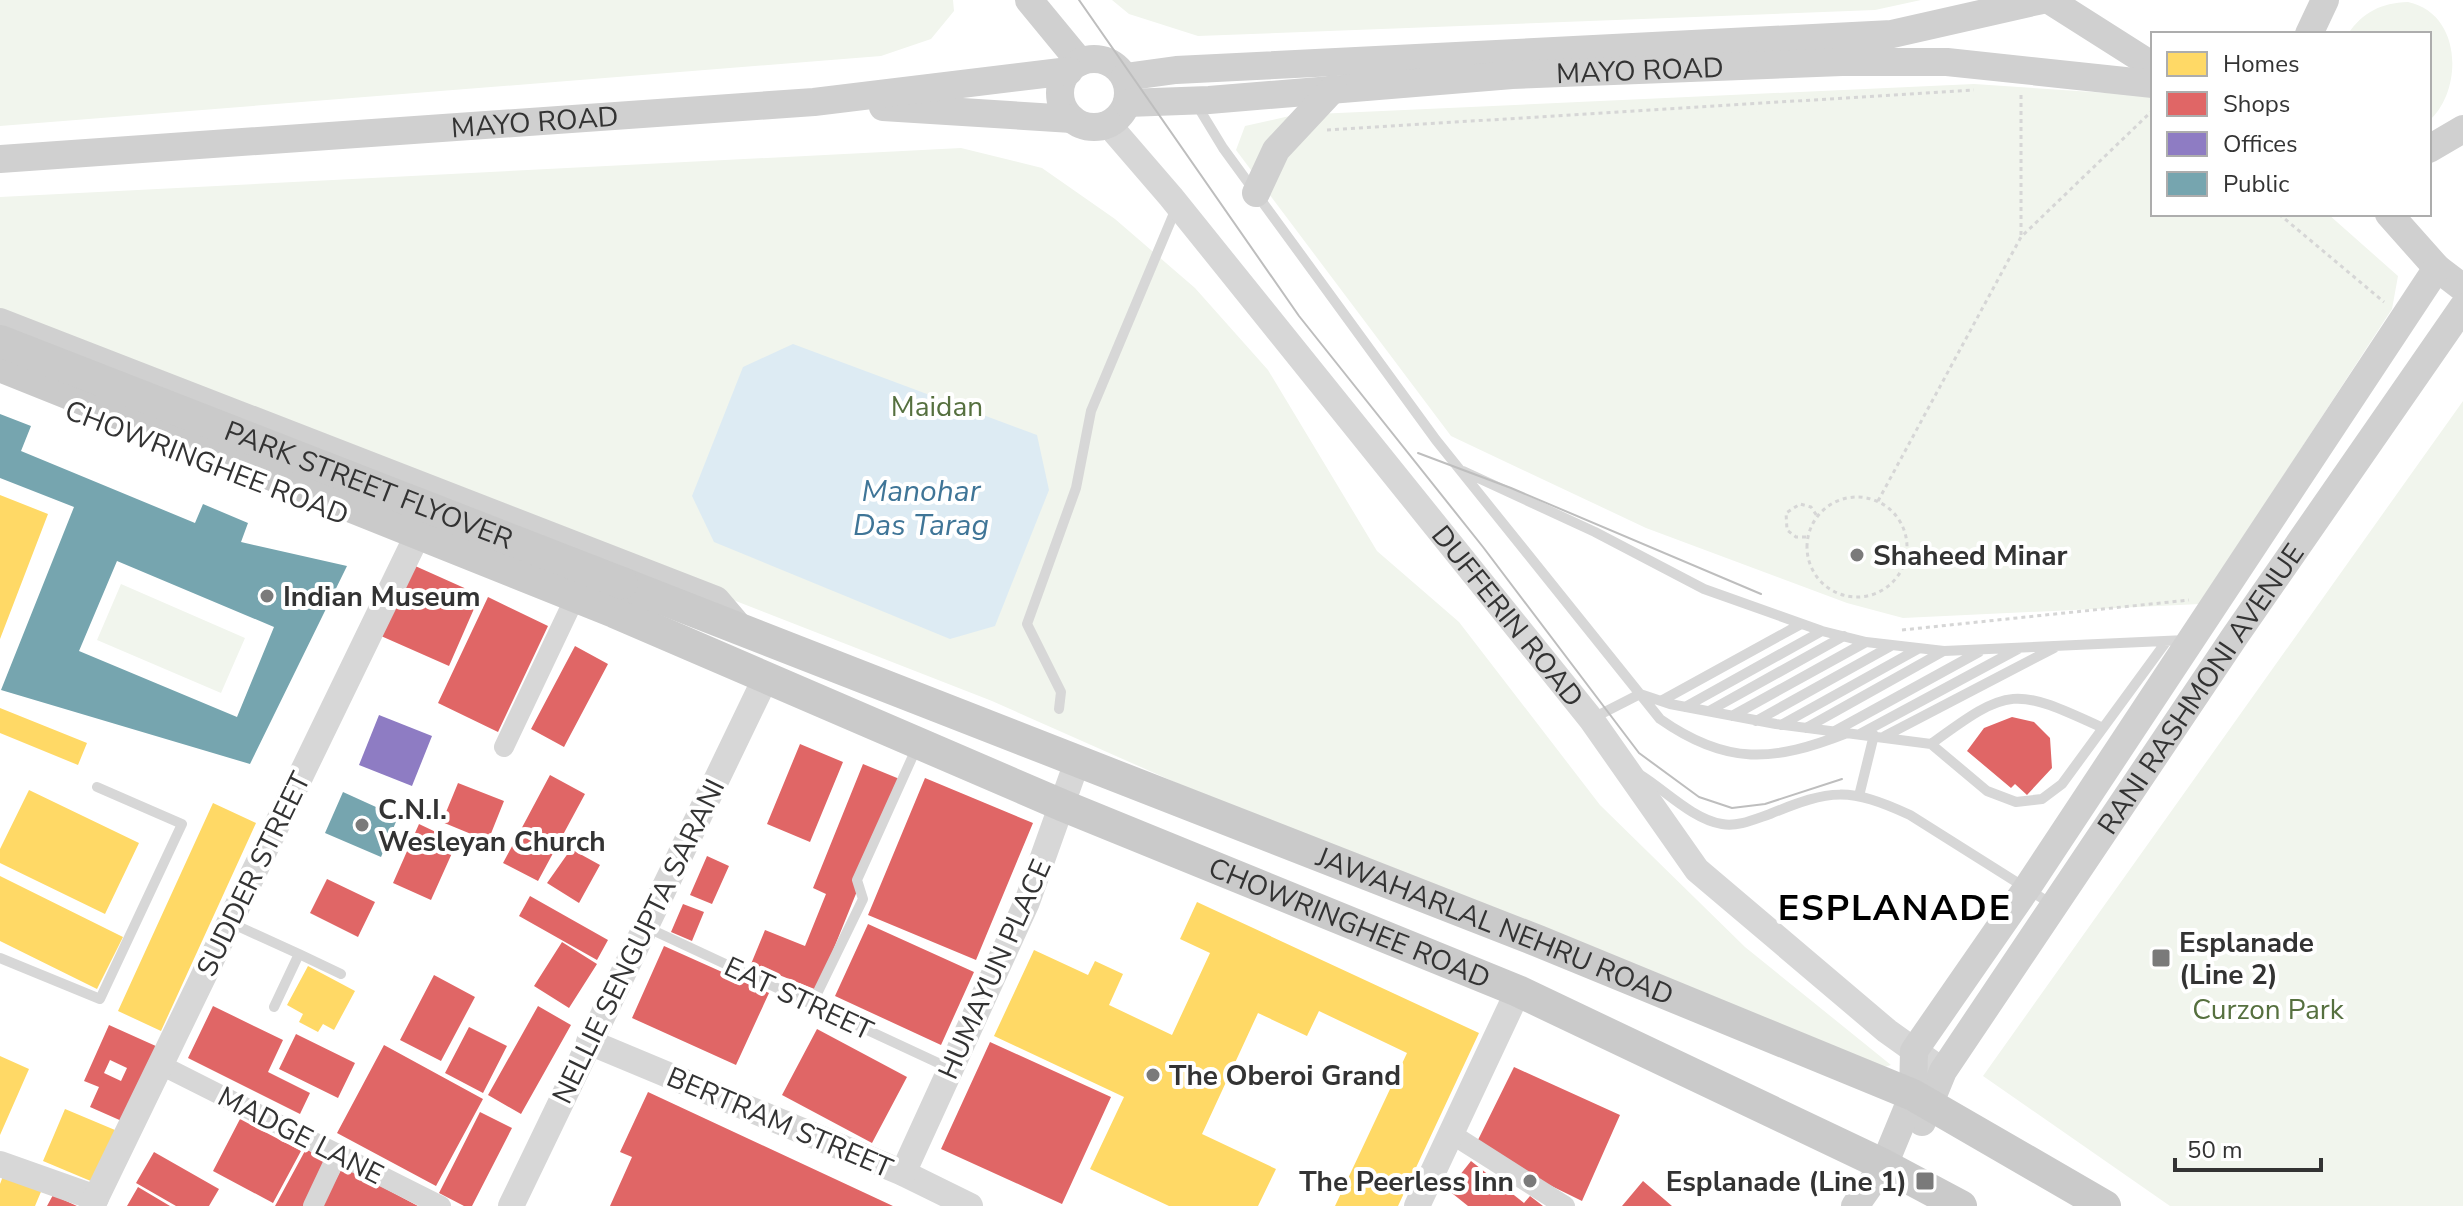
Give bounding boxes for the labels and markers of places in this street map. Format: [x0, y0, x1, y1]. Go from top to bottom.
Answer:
place label: Shaheed Minar [1873, 537, 2068, 575]
marker: Shaheed Minar [1848, 546, 1866, 564]
place label: Indian Museum [283, 578, 481, 616]
marker: Indian Museum [258, 587, 276, 605]
place label: C.N.I. Wesleyan Church [378, 791, 606, 861]
marker: C.N.I. Wesleyan Church [353, 816, 371, 834]
place label: Esplanade (Line 2) [2179, 924, 2314, 994]
marker: Esplanade (Line 2) [2150, 947, 2172, 969]
place label: The Oberoi Grand [1169, 1057, 1401, 1095]
marker: The Oberoi Grand [1144, 1066, 1162, 1084]
place label: The Peerless Inn [1299, 1163, 1514, 1201]
place label: Esplanade (Line 1) [1666, 1163, 1907, 1201]
marker: Esplanade (Line 1) [1914, 1170, 1936, 1192]
marker: The Peerless Inn [1521, 1172, 1539, 1190]

